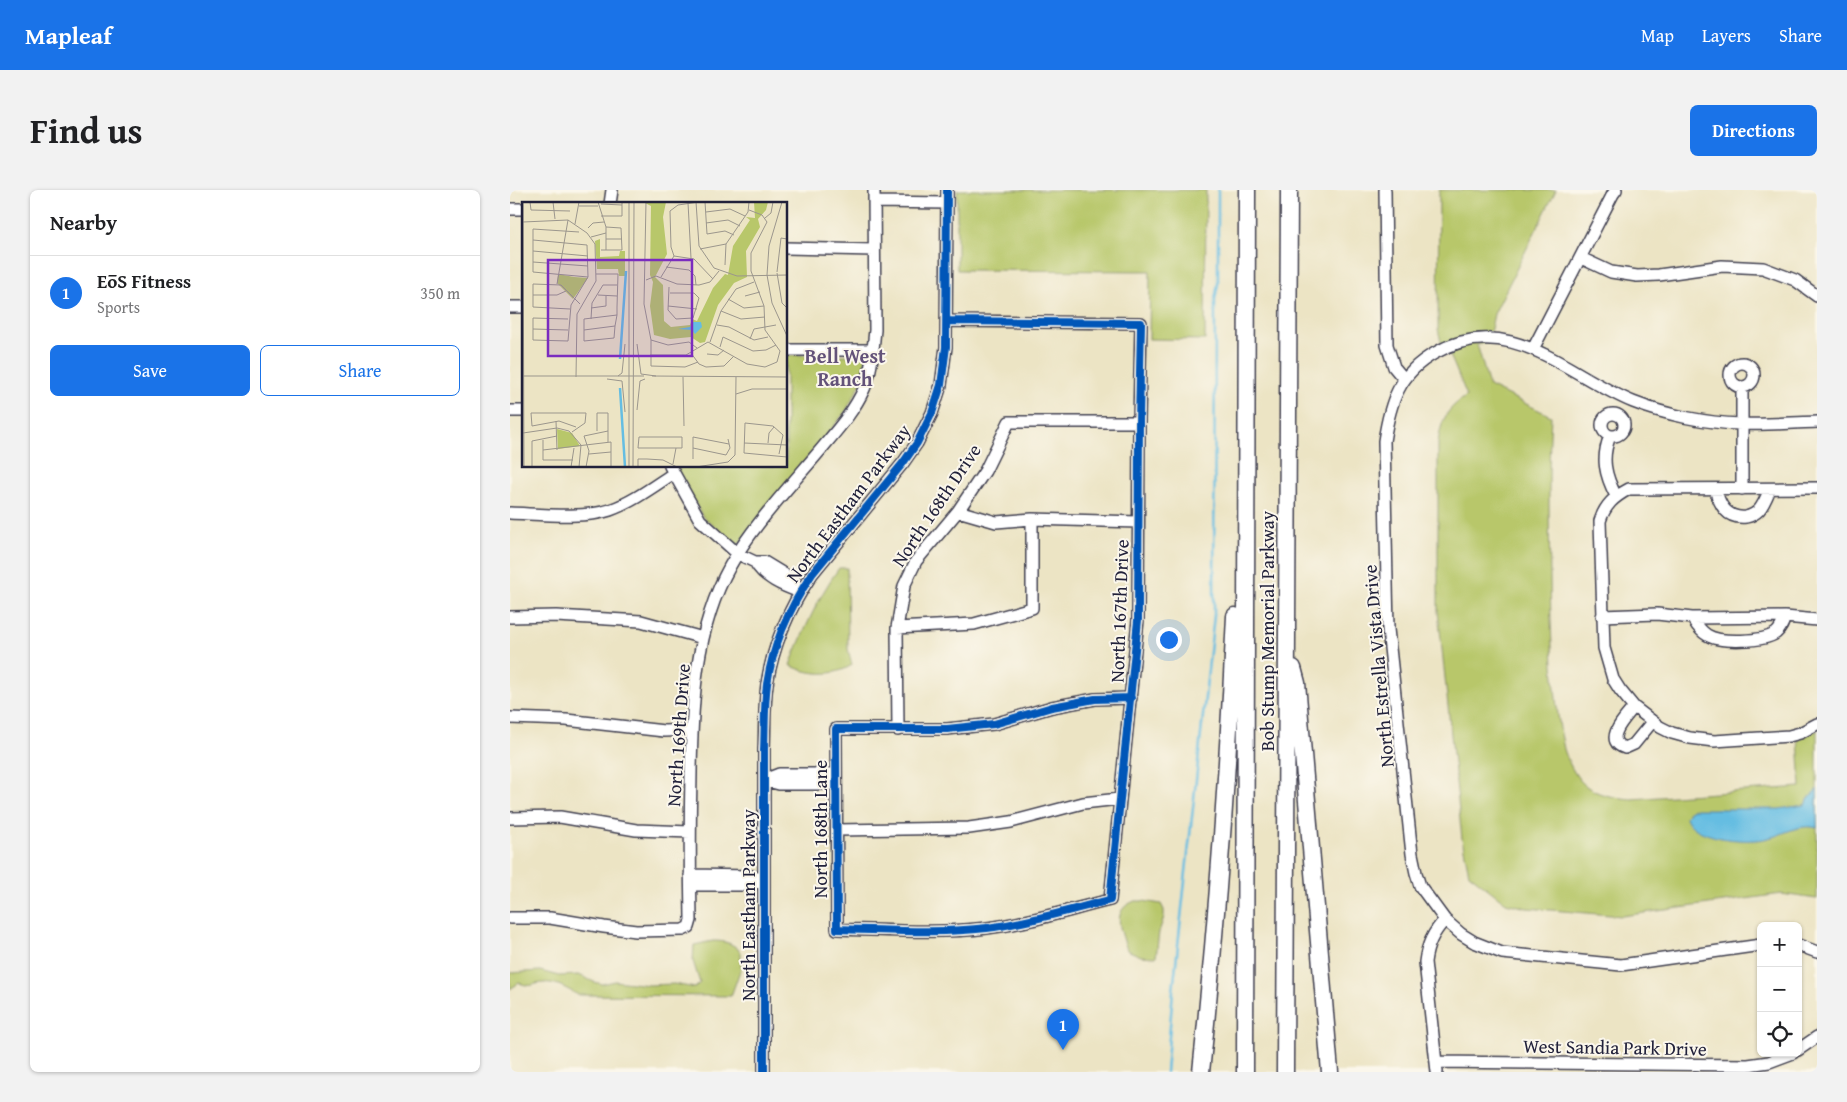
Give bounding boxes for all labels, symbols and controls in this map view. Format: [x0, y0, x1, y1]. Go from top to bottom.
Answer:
text: Mapleaf [25, 18, 112, 53]
text: Map [1641, 22, 1674, 49]
text: Layers [1702, 22, 1751, 49]
text: Share [1779, 22, 1822, 49]
text: Find us [30, 105, 143, 156]
button: Directions [1690, 105, 1817, 156]
inset map [522, 202, 788, 468]
text: Nearby [50, 207, 117, 238]
text: EōS Fitness [97, 267, 191, 295]
text: 1 [62, 281, 70, 305]
text: 350 m [420, 281, 460, 305]
text: Sports [97, 295, 140, 319]
district label: Bell West Ranch [804, 341, 886, 393]
button: Save [50, 345, 250, 396]
button: Share [260, 345, 460, 396]
street label: North Eastham Parkway [779, 417, 917, 588]
street label: North 168th Drive [884, 438, 988, 572]
street label: Bob Stump Memorial Parkway [1253, 510, 1281, 751]
street label: North 167th Drive [1103, 539, 1135, 683]
street label: North Estrella Vista Drive [1355, 563, 1401, 769]
your location [1156, 627, 1182, 653]
street label: North 169th Drive [659, 663, 697, 807]
street label: North 168th Lane [806, 760, 834, 898]
street label: North Eastham Parkway [734, 808, 762, 1001]
map controls [1757, 922, 1802, 1057]
button: + [1757, 922, 1802, 967]
button: − [1757, 967, 1802, 1012]
pin: 1 [1047, 1009, 1079, 1050]
button: locate [1757, 1012, 1802, 1057]
street label: West Sandia Park Drive [1523, 1031, 1707, 1063]

